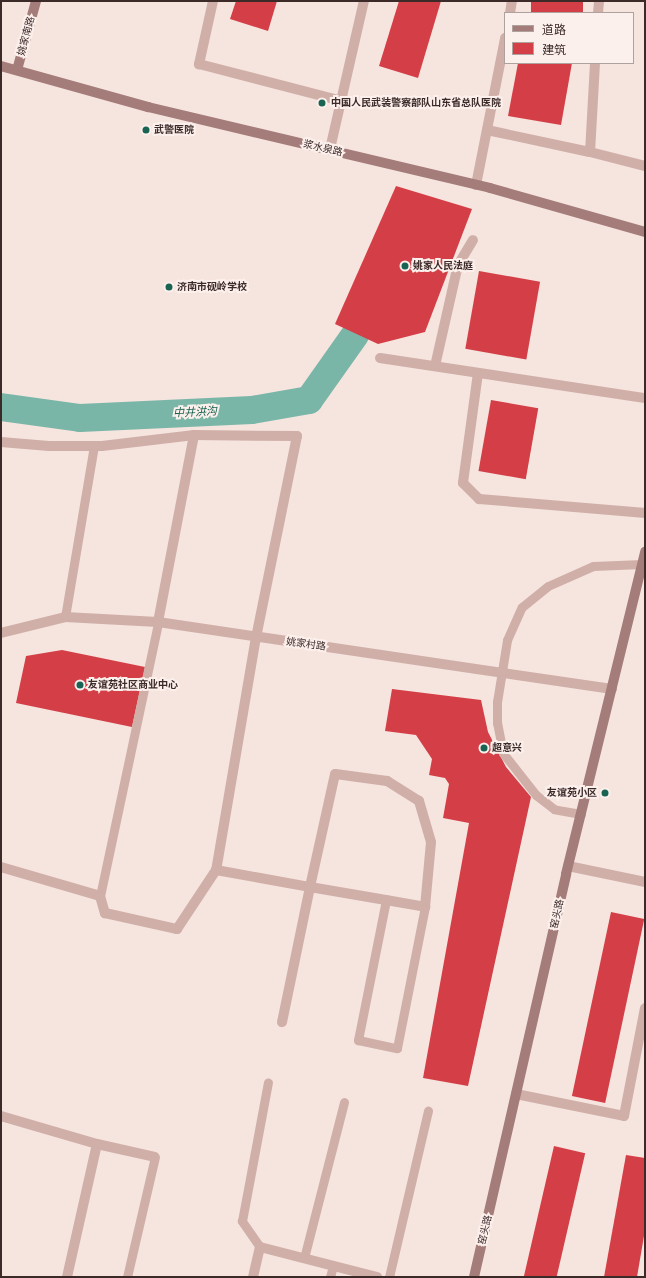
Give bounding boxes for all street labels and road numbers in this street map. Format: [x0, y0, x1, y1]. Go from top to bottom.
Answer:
street label: 姚家南路 [15, 15, 37, 57]
street label: 浆水泉路 [302, 138, 344, 158]
street label: 姚家村路 [285, 635, 327, 653]
street label: 窑头路 [548, 898, 566, 930]
street label: 窑头路 [476, 1214, 494, 1246]

